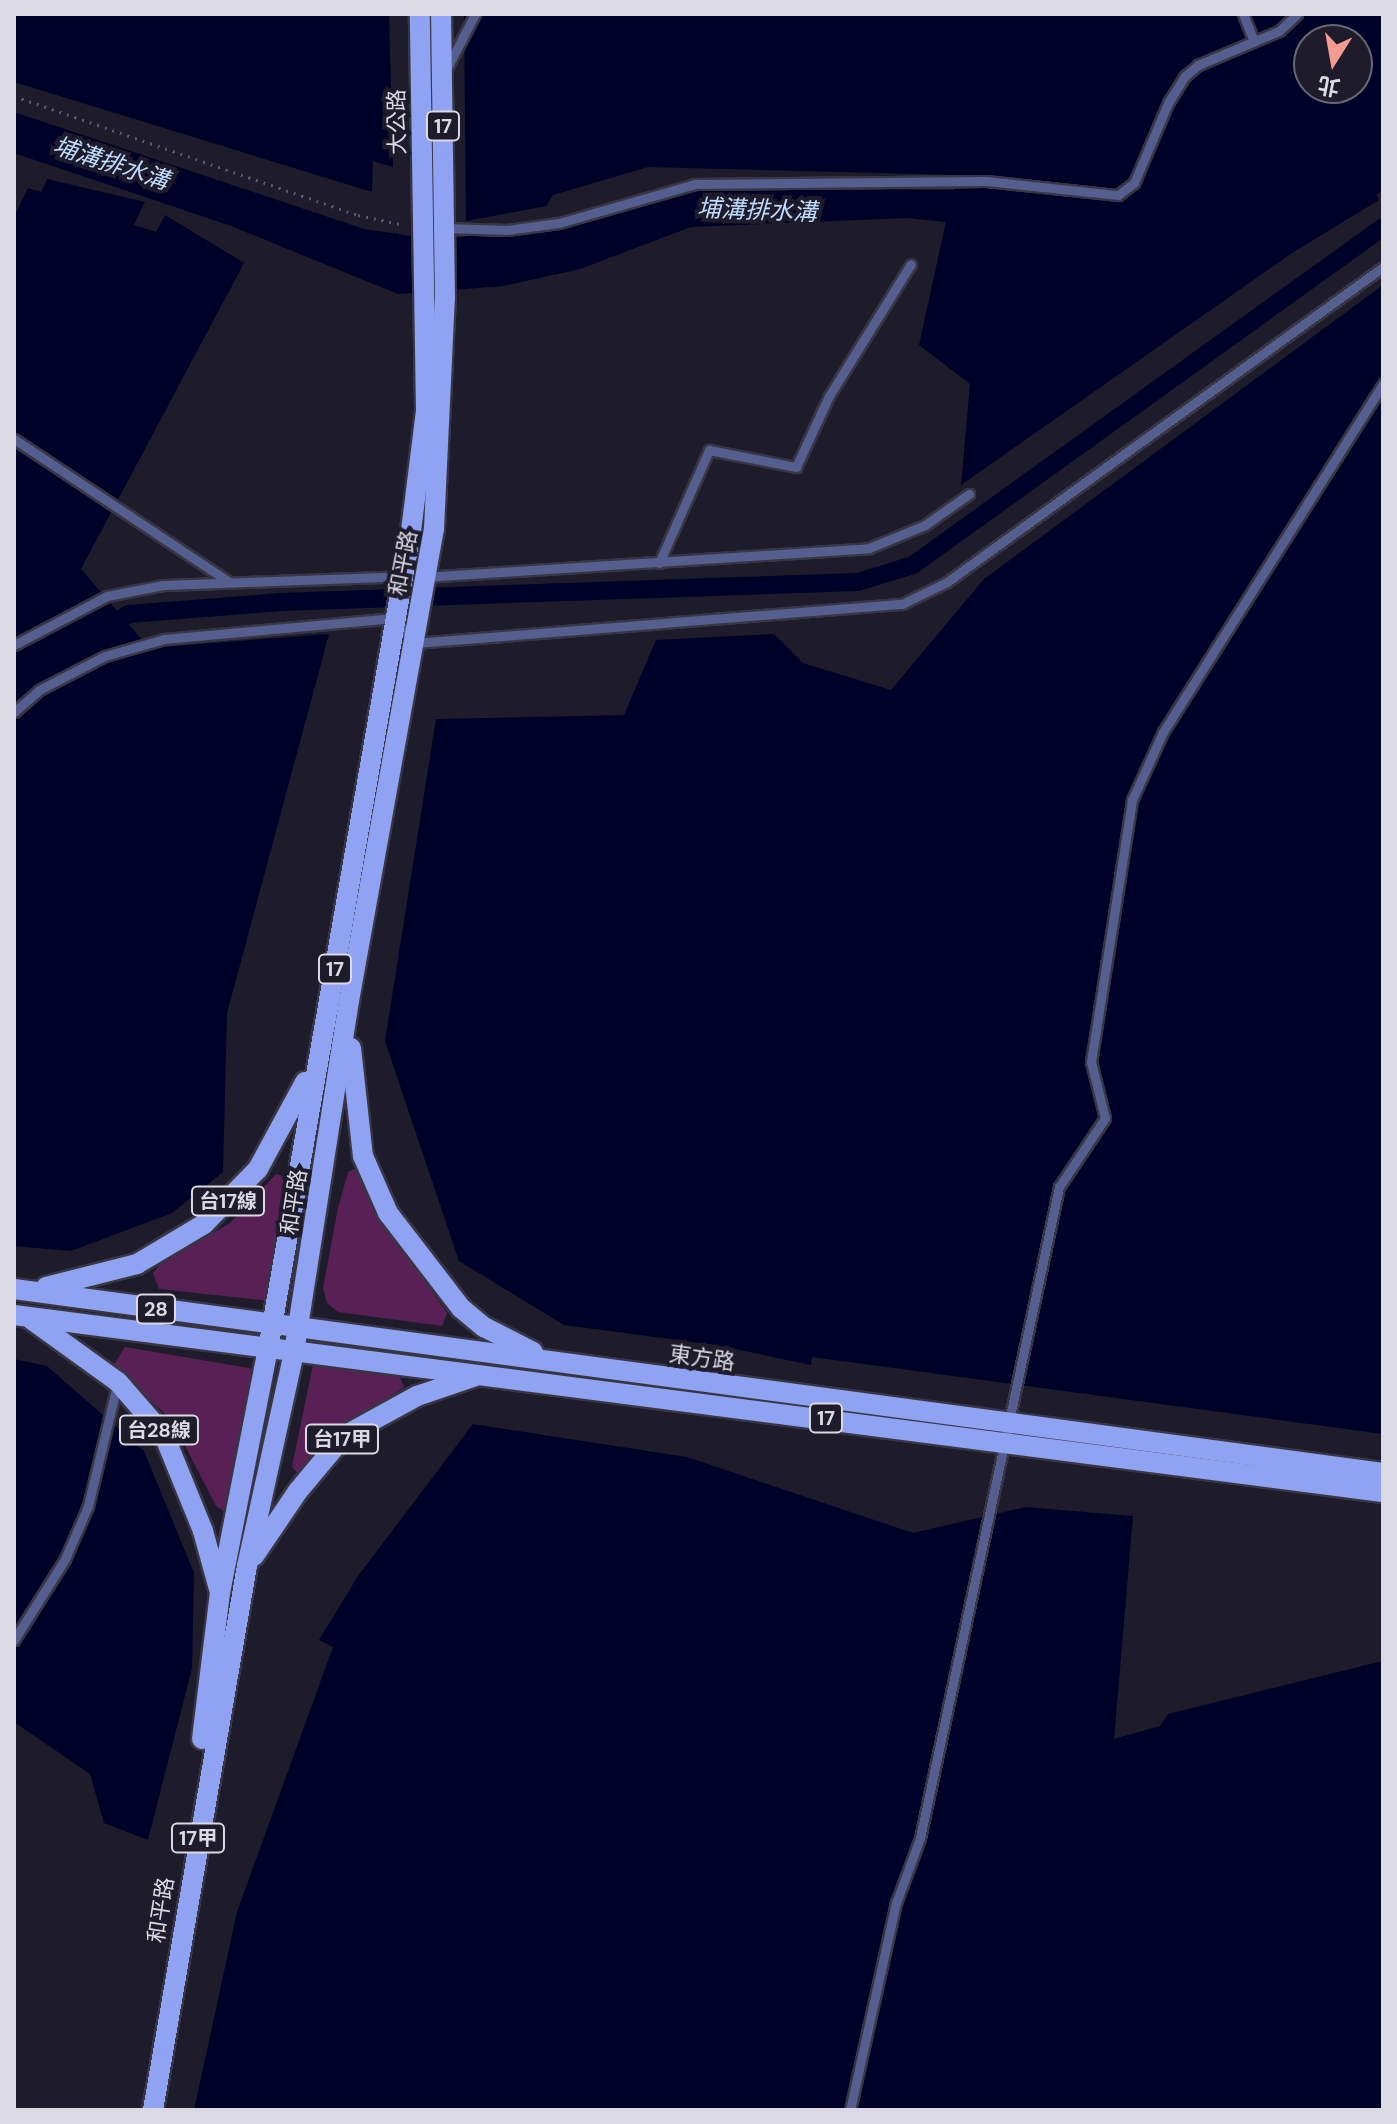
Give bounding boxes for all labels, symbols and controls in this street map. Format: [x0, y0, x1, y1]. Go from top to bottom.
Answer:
north arrow [1293, 24, 1373, 104]
text: 北 [1315, 70, 1342, 102]
street label: 大公路 [383, 89, 411, 155]
road number: 17 [425, 110, 461, 142]
water label: 埔溝排水溝 [49, 131, 173, 195]
water label: 埔溝排水溝 [697, 194, 817, 226]
street label: 和平路 [384, 528, 422, 598]
road number: 17 [317, 953, 353, 985]
street label: 和平路 [276, 1167, 312, 1237]
road number: 台17線 [190, 1185, 266, 1217]
road number: 28 [134, 1293, 178, 1325]
street label: 東方路 [667, 1340, 737, 1376]
road number: 17 [808, 1402, 844, 1434]
road number: 台28線 [117, 1414, 201, 1446]
road number: 台17甲 [304, 1423, 380, 1455]
road number: 17甲 [170, 1822, 226, 1854]
street label: 和平路 [143, 1875, 179, 1945]

